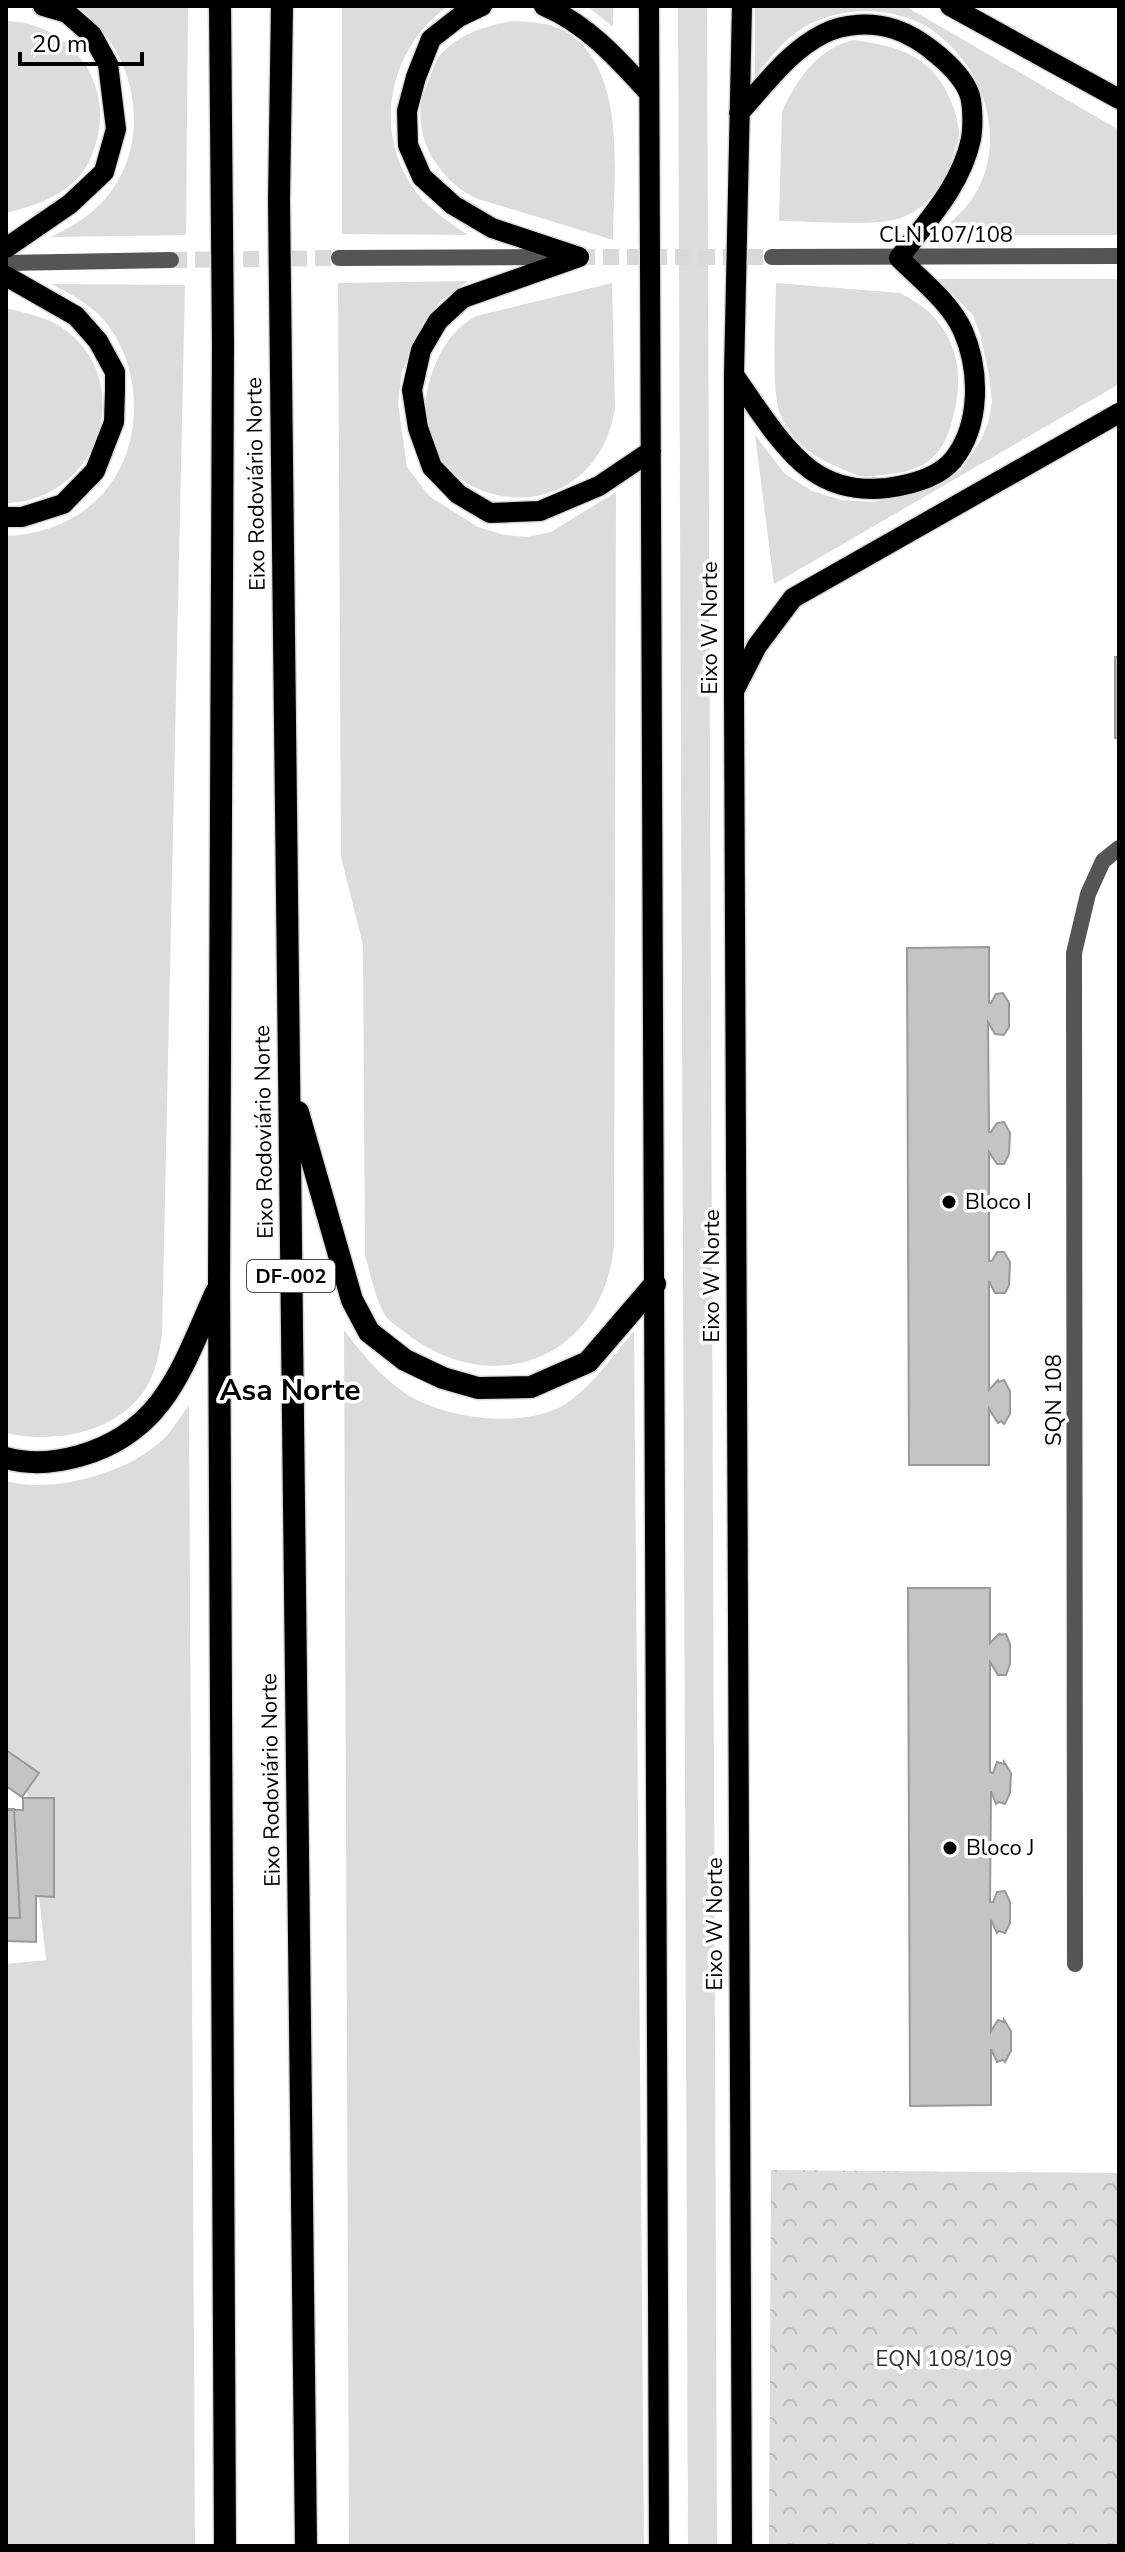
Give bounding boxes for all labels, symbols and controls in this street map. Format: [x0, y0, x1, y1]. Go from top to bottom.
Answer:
scale bar [20, 16, 142, 66]
text: 20 m [32, 28, 88, 60]
street label: CLN 107/108 [879, 220, 1013, 250]
street label: Eixo Rodoviário Norte [239, 377, 273, 591]
street label: Eixo W Norte [695, 561, 725, 695]
street label: Eixo Rodoviário Norte [247, 1025, 281, 1239]
place label: Bloco I [965, 1187, 1032, 1217]
marker: Bloco I [940, 1193, 958, 1211]
street label: Eixo W Norte [697, 1209, 727, 1343]
road number: DF-002 [247, 1260, 335, 1292]
street label: SQN 108 [1039, 1354, 1069, 1446]
district label: Asa Norte [219, 1370, 361, 1411]
street label: Eixo Rodoviário Norte [254, 1673, 288, 1887]
place label: Bloco J [966, 1833, 1035, 1863]
marker: Bloco J [941, 1839, 959, 1857]
street label: Eixo W Norte [700, 1857, 730, 1991]
park label: EQN 108/109 [876, 2344, 1013, 2374]

